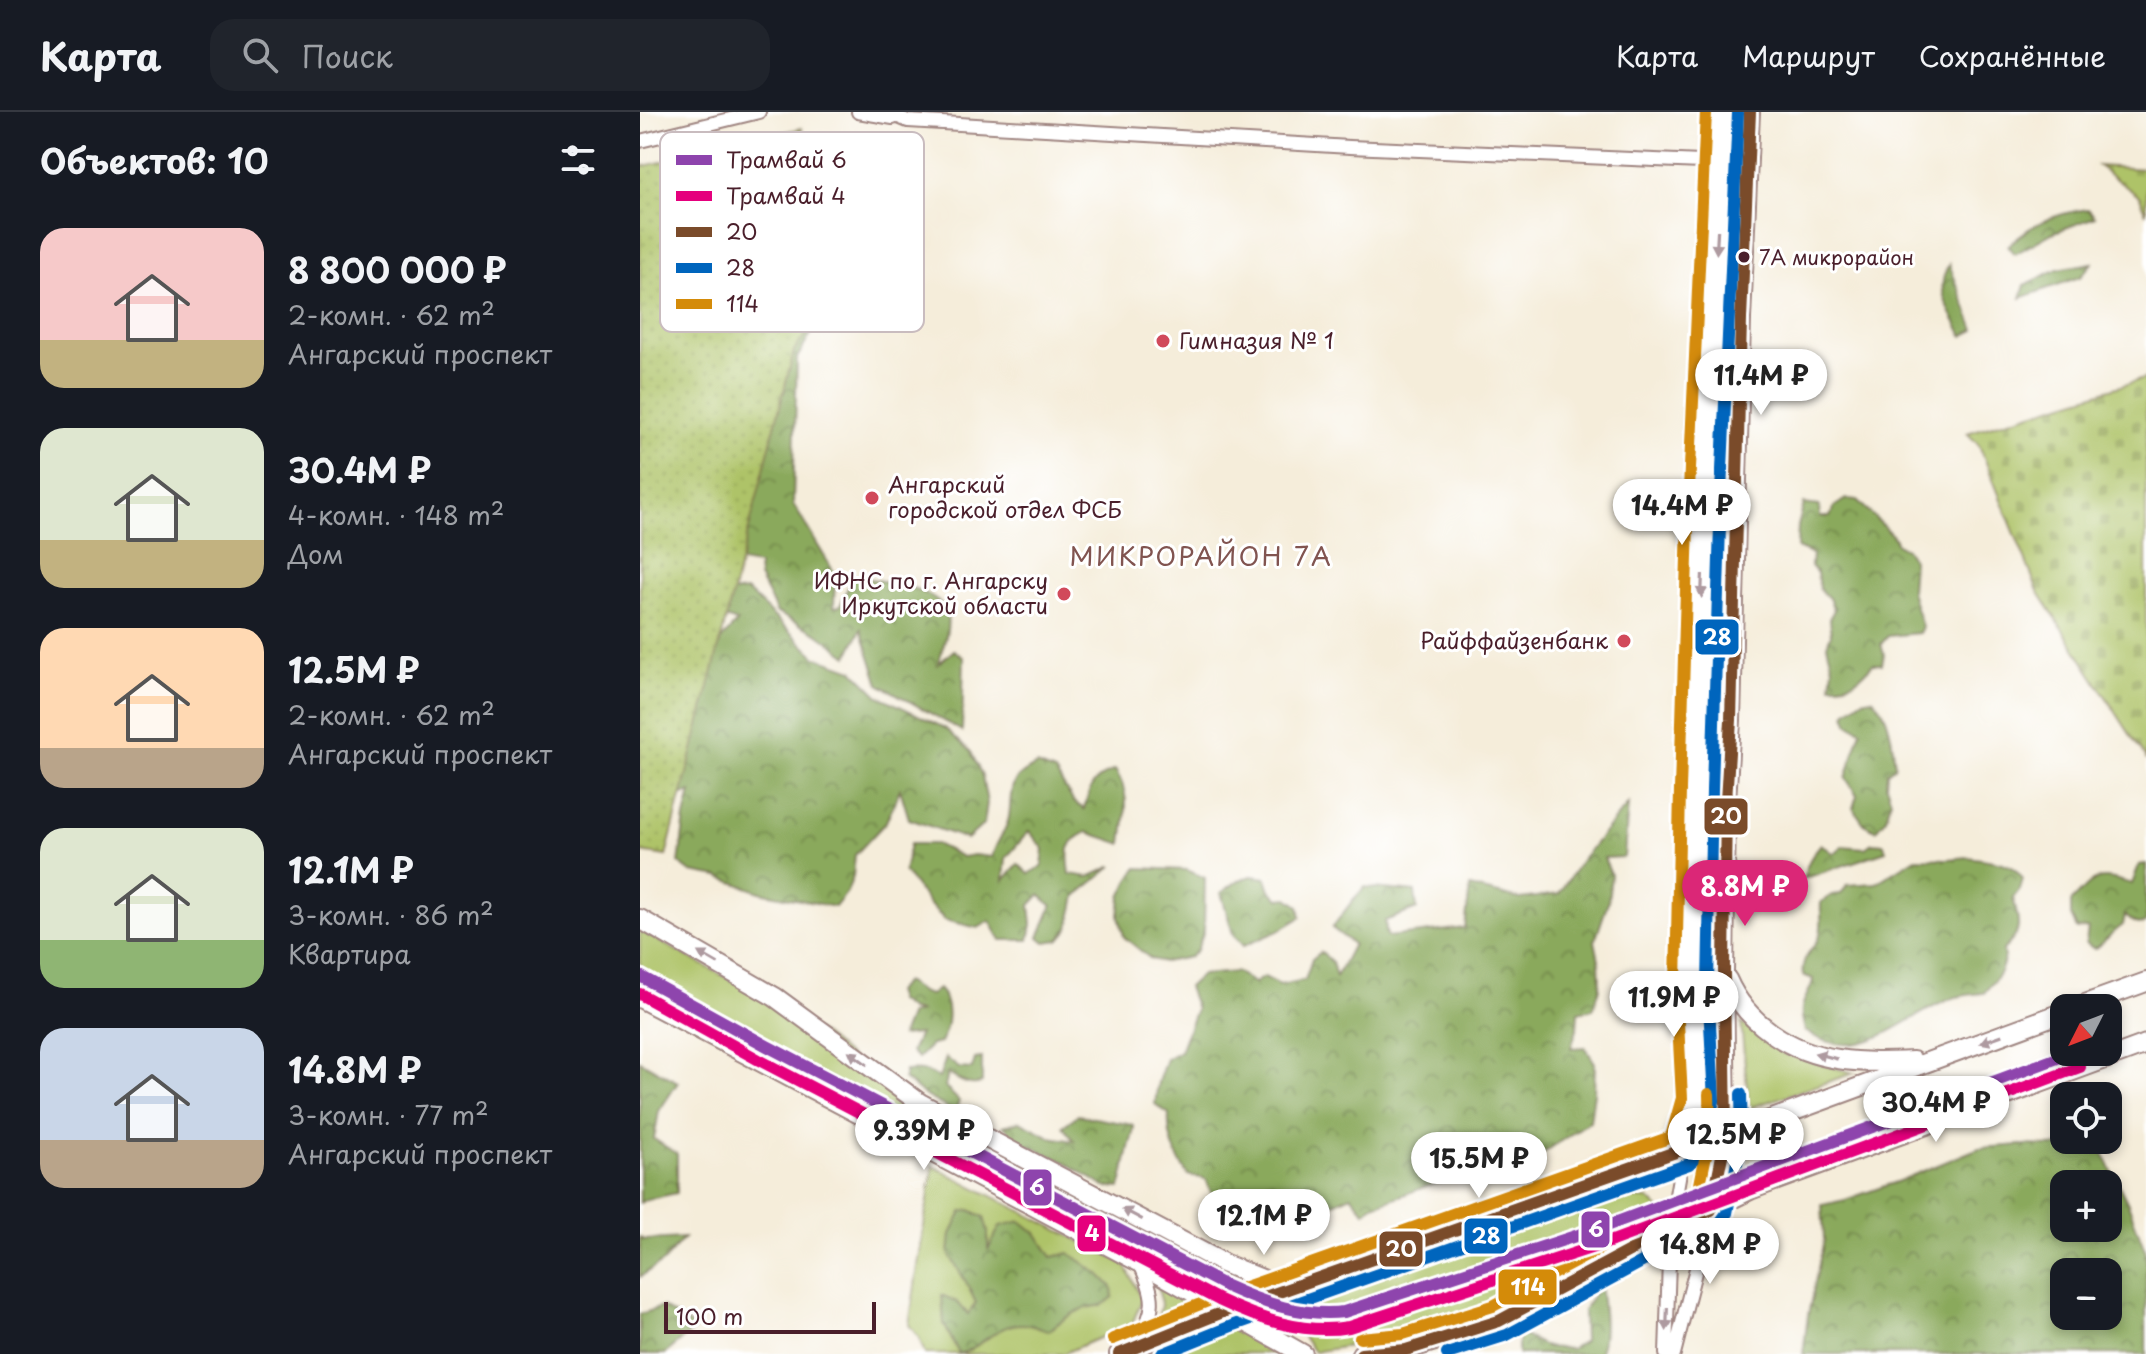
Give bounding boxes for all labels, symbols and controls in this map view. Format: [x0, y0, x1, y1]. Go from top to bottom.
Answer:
search box [210, 19, 770, 91]
text: Карта [40, 27, 162, 84]
icon: search [238, 33, 282, 77]
text: Поиск [302, 33, 393, 78]
text: Карта [1616, 34, 1698, 77]
text: Маршрут [1742, 34, 1875, 77]
text: Сохранённые [1919, 34, 2106, 77]
legend [660, 132, 924, 332]
text: Объектов: 10 [40, 134, 268, 186]
icon: filters [556, 138, 600, 182]
text: Трамвай 6 [726, 142, 847, 175]
text: Трамвай 4 [726, 178, 846, 211]
text: 20 [726, 214, 757, 247]
one-way arrow [1710, 230, 1723, 255]
place label: 7А микрорайон [1759, 242, 1914, 272]
text: 8 800 000 ₽ [288, 243, 506, 295]
marker: 7А микрорайон [1736, 249, 1752, 265]
text: 28 [726, 250, 755, 283]
icon: home [104, 260, 200, 356]
text: 114 [726, 286, 759, 319]
text: 2-комн. · 62 m² [288, 295, 495, 334]
place label: Гимназия № 1 [1179, 323, 1334, 356]
marker: Гимназия № 1 [1154, 332, 1172, 350]
text: Ангарский проспект [288, 334, 552, 373]
pin: 11.4M ₽ [1687, 349, 1835, 417]
text: 11.4M ₽ [1713, 355, 1809, 394]
text: 30.4M ₽ [288, 443, 431, 495]
icon: home [104, 460, 200, 556]
place label: Ангарский городской отдел ФСБ [888, 467, 1122, 525]
pin: 14.4M ₽ [1608, 479, 1756, 547]
text: 14.4M ₽ [1631, 485, 1733, 524]
marker: Ангарский городской отдел ФСБ [863, 489, 881, 507]
text: 4-комн. · 148 m² [288, 495, 504, 534]
text: Дом [288, 534, 344, 573]
district label: МИКРОРАЙОН 7А [1069, 536, 1333, 575]
place label: ИФНС по г. Ангарску Иркутской области [814, 563, 1048, 621]
one-way arrow [1696, 574, 1709, 599]
marker: ИФНС по г. Ангарску Иркутской области [1055, 585, 1073, 603]
line badge: 28 [1694, 618, 1740, 656]
text: 28 [1702, 619, 1732, 652]
place label: Райффайзенбанк [1420, 623, 1609, 656]
marker: Райффайзенбанк [1615, 632, 1633, 650]
text: 12.5M ₽ [288, 643, 419, 695]
icon: home [104, 660, 200, 756]
text: 2-комн. · 62 m² [288, 695, 495, 734]
text: Ангарский проспект [288, 734, 552, 773]
line badge: 20 [1703, 797, 1749, 836]
text: 20 [1710, 798, 1742, 831]
text: 12.1M ₽ [288, 843, 414, 895]
icon: home [104, 860, 200, 956]
pin: 8.8M ₽ [1680, 860, 1810, 928]
text: 8.8M ₽ [1700, 866, 1790, 905]
text: 3-комн. · 86 m² [288, 895, 494, 934]
text: Квартира [288, 934, 411, 973]
one-way arrow [696, 951, 719, 965]
pin: 11.9M ₽ [1600, 971, 1748, 1039]
text: 11.9M ₽ [1627, 977, 1721, 1016]
north arrow [2050, 994, 2122, 1066]
map controls [2050, 994, 2122, 1330]
one-way arrow [1979, 1033, 2003, 1045]
text: 14.8M ₽ [288, 1043, 421, 1095]
one-way arrow [847, 1050, 868, 1066]
one-way arrow [1814, 1050, 1839, 1062]
icon: home [104, 1060, 200, 1156]
pin: 30.4M ₽ [1862, 1076, 2010, 1144]
text: 30.4M ₽ [1881, 1082, 1991, 1121]
button: locate [2050, 1082, 2122, 1154]
text: 3-комн. · 77 m² [288, 1095, 489, 1134]
pin: 9.39M ₽ [850, 1104, 998, 1172]
pin: 12.5M ₽ [1662, 1108, 1810, 1176]
text: 9.39M ₽ [873, 1110, 975, 1149]
text: 12.5M ₽ [1686, 1114, 1786, 1153]
pin: 15.5M ₽ [1405, 1132, 1553, 1200]
text: Ангарский проспект [288, 1134, 552, 1173]
text: 15.5M ₽ [1429, 1138, 1529, 1177]
line badge: 6 [1022, 1168, 1053, 1207]
text: 6 [1029, 1169, 1045, 1202]
button: + [2050, 1170, 2122, 1242]
pin: 12.1M ₽ [1190, 1189, 1338, 1257]
text: 12.1M ₽ [1216, 1195, 1312, 1234]
one-way arrow [1120, 1207, 1143, 1221]
line badge: 6 [1580, 1210, 1611, 1249]
text: 6 [1588, 1211, 1604, 1244]
line badge: 4 [1076, 1214, 1107, 1253]
text: 4 [1085, 1215, 1100, 1248]
line badge: 28 [1463, 1217, 1509, 1255]
text: 28 [1471, 1218, 1501, 1251]
pin: 14.8M ₽ [1636, 1218, 1784, 1286]
text: 14.8M ₽ [1659, 1224, 1761, 1263]
line badge: 20 [1378, 1230, 1424, 1268]
text: 20 [1385, 1231, 1417, 1264]
button: − [2050, 1258, 2122, 1330]
line badge: 114 [1497, 1268, 1558, 1306]
text: 114 [1511, 1269, 1545, 1302]
scale bar [664, 1298, 876, 1334]
text: 100 m [676, 1299, 743, 1332]
one-way arrow [1660, 1307, 1673, 1332]

